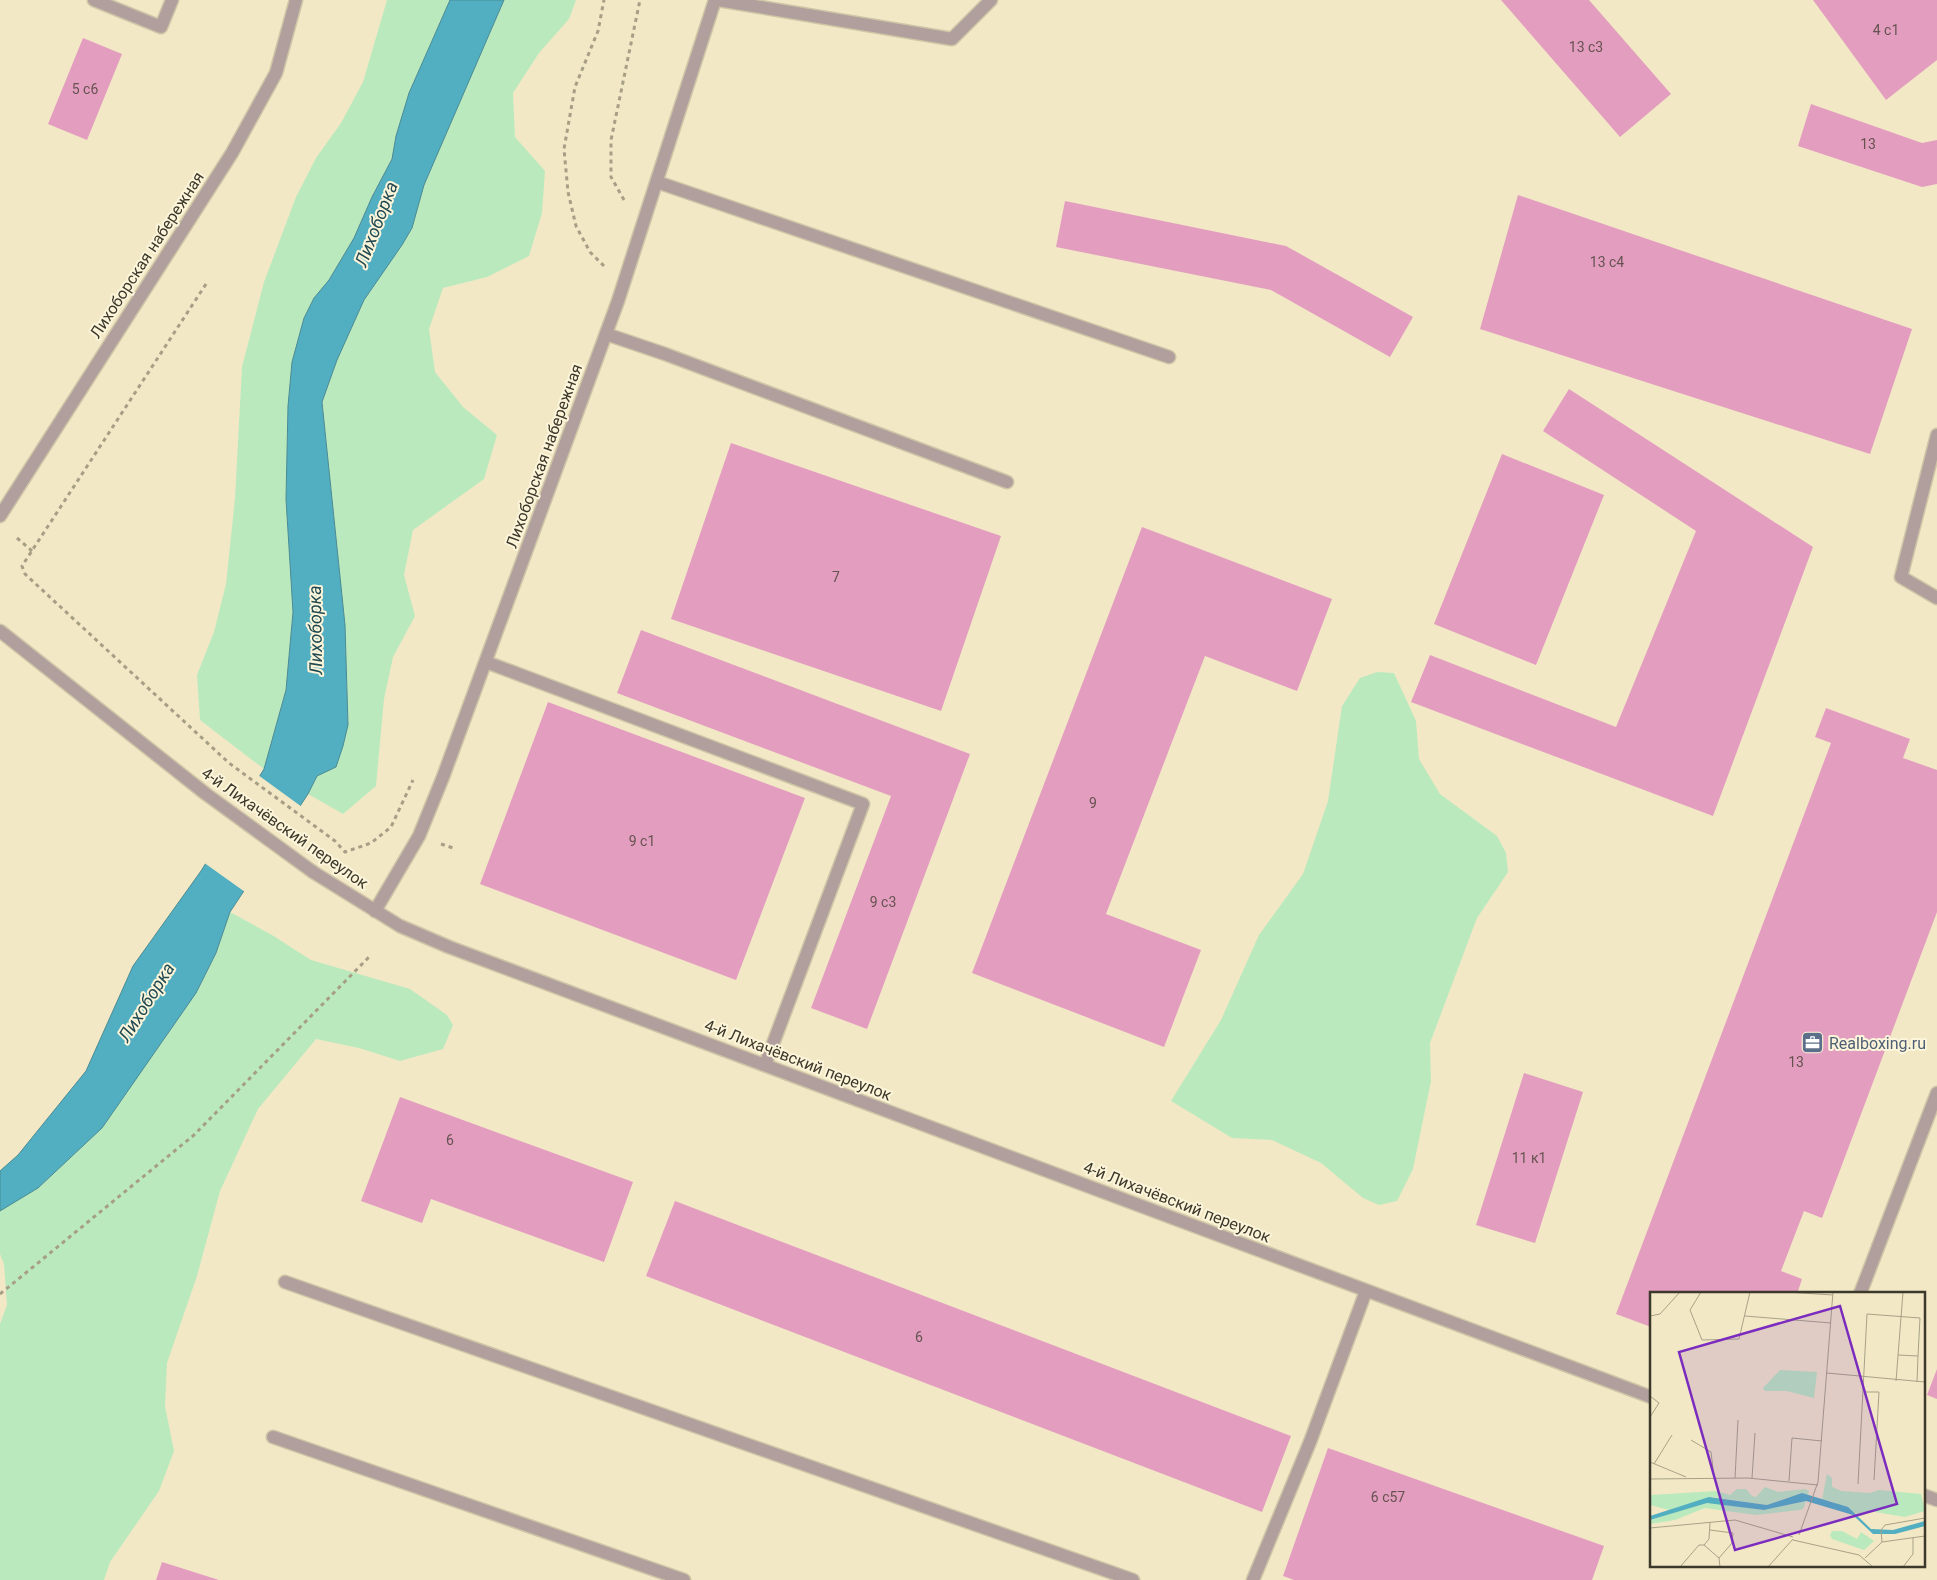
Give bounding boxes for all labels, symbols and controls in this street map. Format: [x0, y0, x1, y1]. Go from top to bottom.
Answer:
house number: 4 с1 [1873, 22, 1899, 38]
house number: 13 с3 [1569, 39, 1603, 55]
house number: 5 с6 [72, 81, 98, 97]
house number: 13 [1860, 136, 1876, 152]
street label: Лихоборская набережная [86, 168, 208, 342]
water label: Лихоборка [350, 179, 402, 270]
house number: 13 с4 [1590, 254, 1624, 270]
street label: Лихоборская набережная [502, 361, 586, 551]
house number: 7 [832, 569, 840, 585]
water label: Лихоборка [304, 585, 326, 676]
street label: 4-й Лихачёвский переулок [198, 763, 372, 893]
house number: 9 [1089, 795, 1097, 811]
house number: 9 с1 [629, 833, 655, 849]
house number: 9 с3 [870, 894, 896, 910]
water label: Лихоборка [113, 959, 179, 1046]
street label: 4-й Лихачёвский переулок [702, 1015, 895, 1105]
office icon: Realboxing.ru [1801, 1031, 1825, 1055]
place label: Realboxing.ru [1829, 1034, 1926, 1053]
house number: 13 [1788, 1054, 1804, 1070]
house number: 6 [446, 1132, 454, 1148]
house number: 11 к1 [1512, 1150, 1546, 1166]
street label: 4-й Лихачёвский переулок [1081, 1157, 1274, 1247]
inset map [1650, 1292, 1924, 1568]
house number: 6 [915, 1329, 923, 1345]
house number: 6 с57 [1371, 1489, 1405, 1505]

